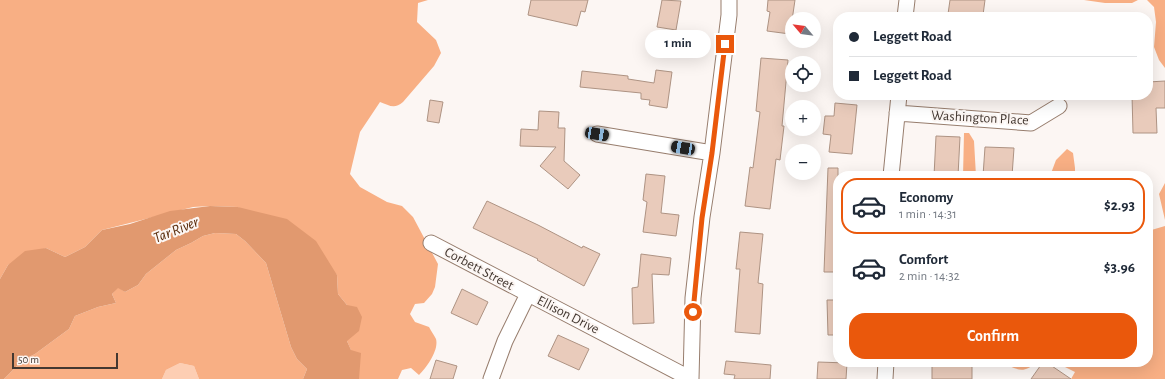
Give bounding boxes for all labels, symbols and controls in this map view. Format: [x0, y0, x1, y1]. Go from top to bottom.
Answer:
north arrow [785, 12, 821, 48]
map controls [785, 12, 821, 180]
text: Leggett Road [873, 29, 952, 44]
callout: 1 min [645, 30, 711, 58]
route end [716, 35, 734, 53]
text: 1 min [664, 37, 692, 50]
button: locate [785, 56, 821, 92]
text: Leggett Road [873, 68, 952, 83]
button: + [785, 100, 821, 136]
street label: Washington Place [931, 108, 1029, 128]
car [584, 126, 610, 142]
car [670, 140, 696, 156]
button: − [785, 144, 821, 180]
icon: car [851, 188, 887, 224]
text: Economy [899, 190, 953, 205]
text: $2.93 [1104, 198, 1135, 213]
text: 1 min · 14:31 [899, 208, 957, 221]
water label: Tar River [151, 214, 202, 246]
street label: Corbett Street [442, 245, 516, 293]
icon: car [851, 250, 887, 286]
text: Comfort [899, 252, 948, 267]
text: $3.96 [1104, 260, 1135, 275]
text: 2 min · 14:32 [899, 270, 960, 283]
street label: Ellison Drive [535, 293, 601, 337]
route start [684, 303, 702, 321]
button: Confirm [849, 313, 1137, 359]
scale bar [12, 351, 118, 370]
text: 50 m [18, 354, 39, 365]

